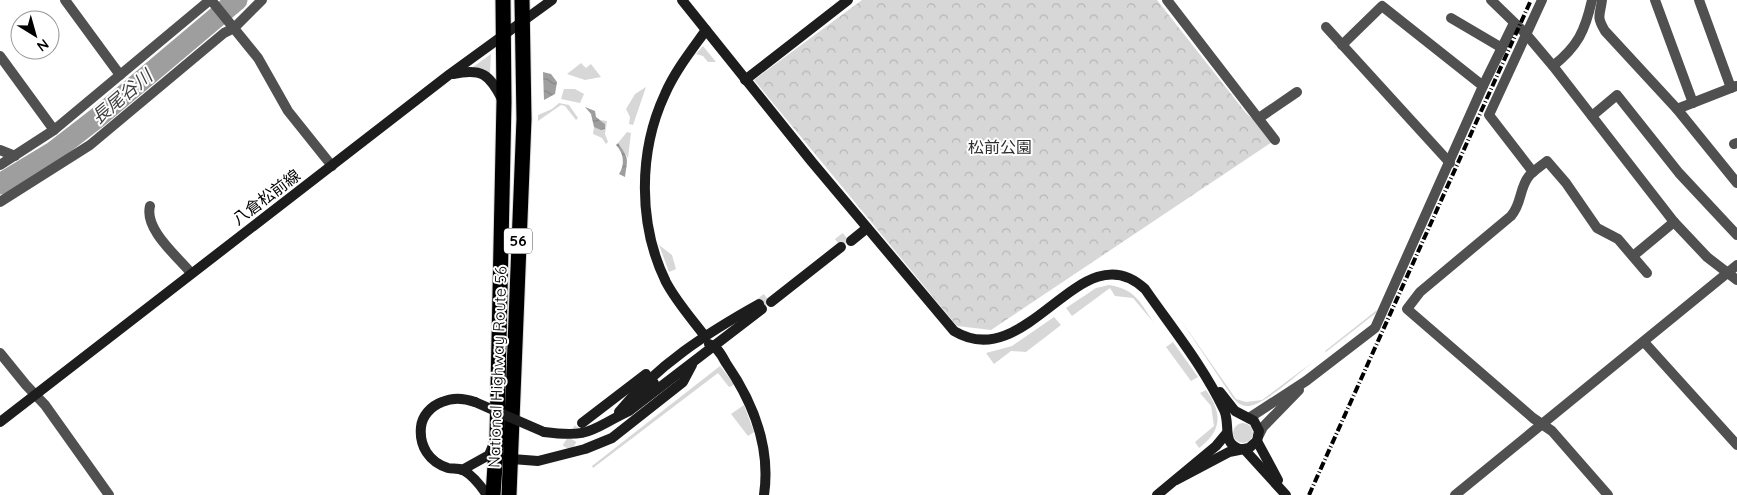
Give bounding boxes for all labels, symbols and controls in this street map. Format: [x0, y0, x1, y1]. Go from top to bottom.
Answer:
north arrow [10, 10, 60, 60]
text: N [33, 35, 52, 56]
water label: 長尾谷川 [87, 63, 158, 129]
park label: 松前公園 [968, 137, 1032, 157]
street label: 八倉松前線 [228, 165, 304, 229]
road number: 56 [504, 228, 532, 254]
street label: National Highway Route 56 [483, 266, 511, 468]

